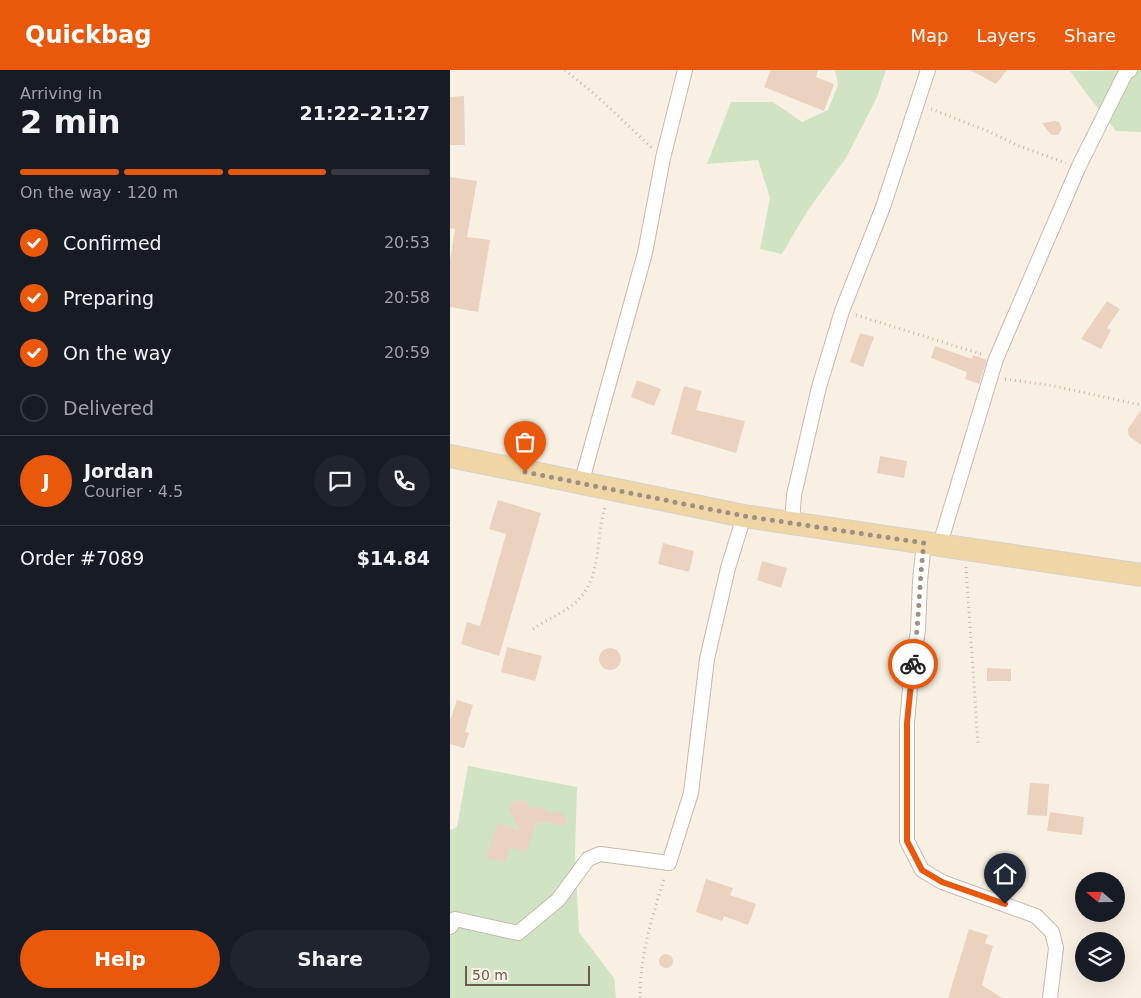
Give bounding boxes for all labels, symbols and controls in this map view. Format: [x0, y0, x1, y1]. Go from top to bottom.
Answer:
text: Quickbag [25, 21, 151, 49]
text: Map [910, 25, 948, 46]
text: Layers [976, 25, 1036, 46]
text: Share [1064, 25, 1116, 46]
text: Arriving in [20, 84, 102, 103]
text: 21:22–21:27 [300, 102, 430, 124]
text: 2 min [20, 103, 121, 141]
text: On the way · 120 m [20, 183, 178, 202]
icon: check [20, 229, 48, 257]
text: Confirmed [63, 232, 162, 254]
text: 20:53 [384, 233, 430, 252]
icon: check [20, 284, 48, 312]
text: Preparing [63, 287, 154, 309]
text: 20:58 [384, 288, 430, 307]
icon: check [20, 339, 48, 367]
text: On the way [63, 342, 172, 364]
text: 20:59 [384, 343, 430, 362]
text: Delivered [63, 397, 154, 419]
pin [504, 421, 546, 472]
icon: bag [511, 428, 539, 456]
button: chat [314, 455, 366, 507]
button: phone [378, 455, 430, 507]
text: Jordan [84, 460, 153, 482]
text: J [42, 470, 50, 492]
text: Courier · 4.5 [84, 482, 183, 501]
text: Order #7089 [20, 547, 144, 569]
text: $14.84 [357, 547, 430, 569]
courier [888, 639, 938, 689]
icon: bike [899, 650, 927, 678]
pin [984, 853, 1026, 904]
icon: home [991, 860, 1019, 888]
north arrow [1075, 872, 1125, 922]
map controls [1075, 872, 1125, 982]
button: Help [20, 930, 220, 988]
button: Share [230, 930, 430, 988]
button: layers [1075, 932, 1125, 982]
scale bar [465, 963, 590, 986]
text: 50 m [472, 967, 508, 983]

